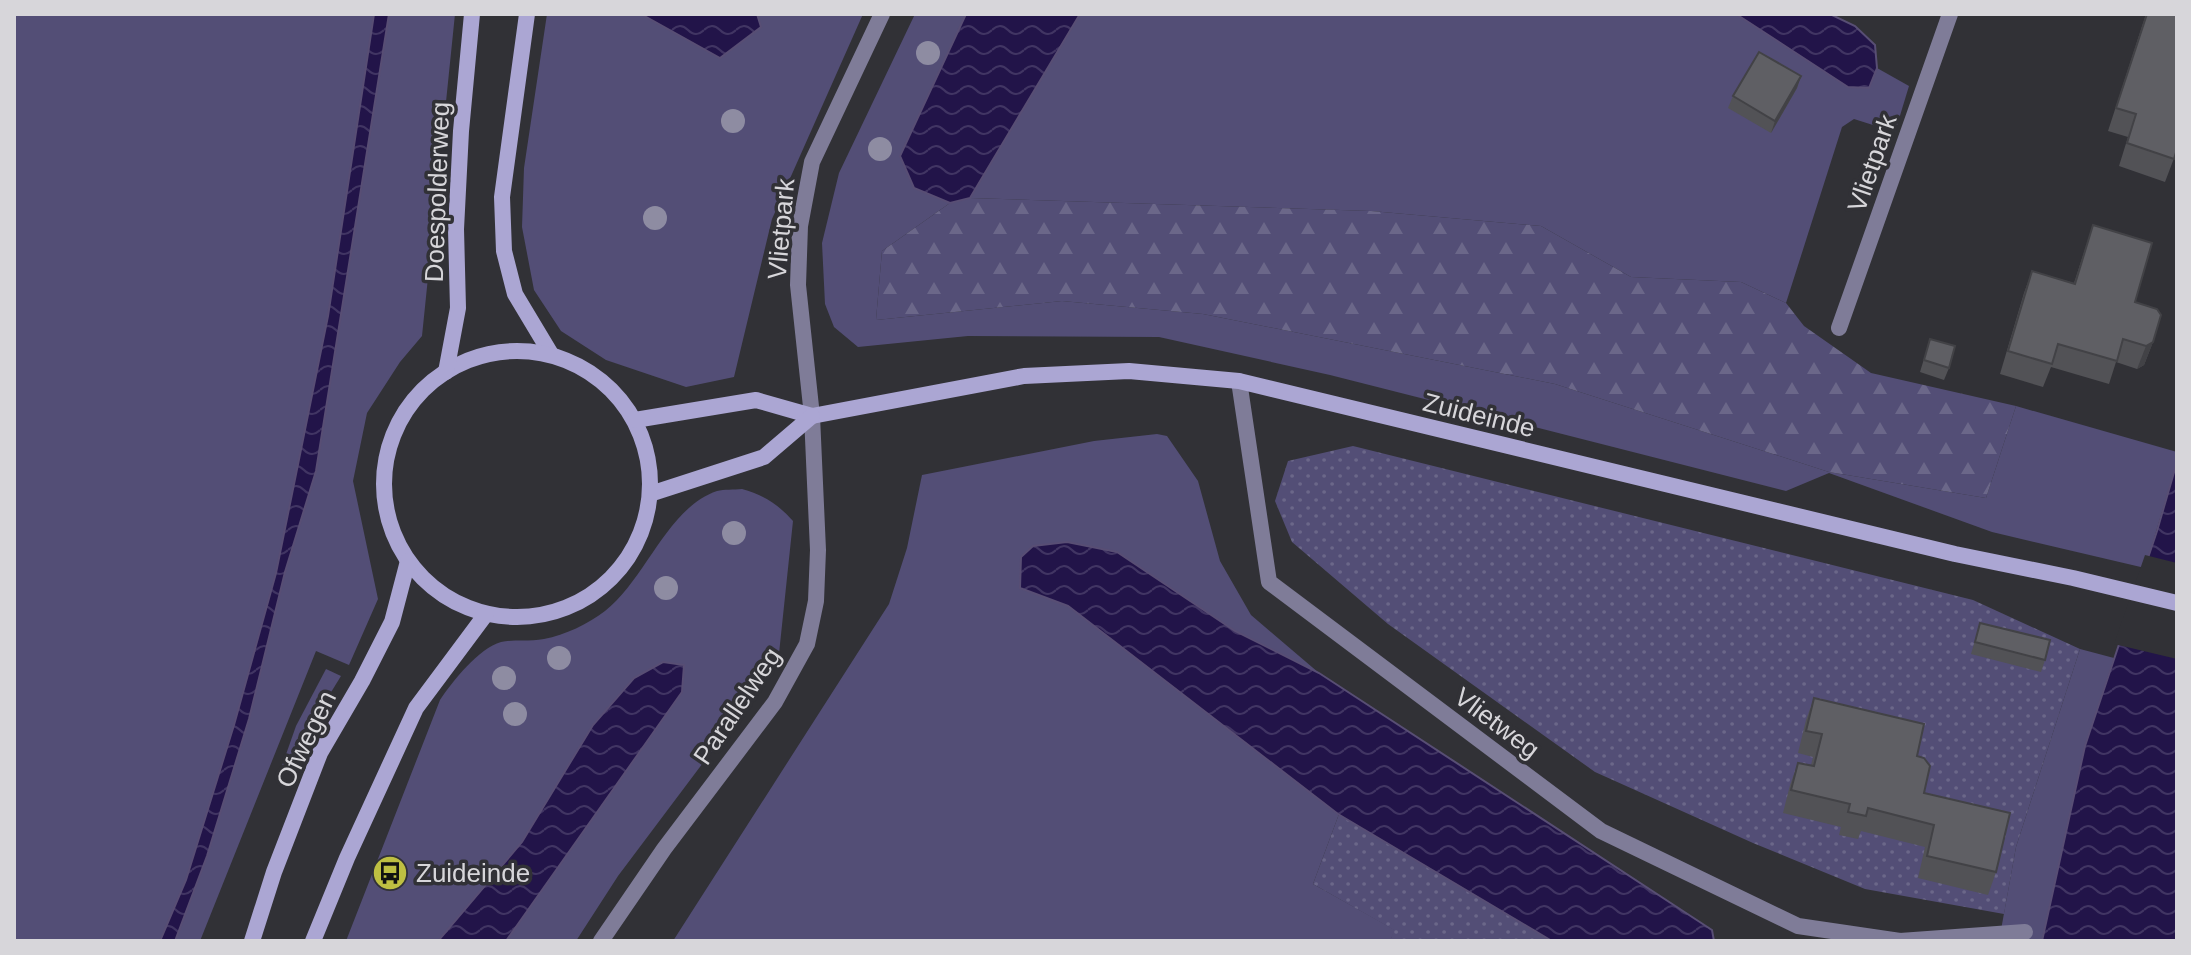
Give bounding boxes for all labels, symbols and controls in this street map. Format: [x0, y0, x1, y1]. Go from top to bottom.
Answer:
street label: Doespolderweg [419, 101, 455, 283]
street label: Vlietpark [1841, 109, 1903, 216]
street label: Vlietpark [762, 176, 800, 281]
street label: Zuideinde [1420, 387, 1538, 443]
street label: Parallelweg [687, 642, 787, 770]
street label: Vlietweg [1449, 681, 1545, 765]
street label: Ofwegen [270, 686, 342, 792]
bus stop icon: Zuideinde [371, 854, 409, 892]
place label: Zuideinde [416, 858, 530, 888]

